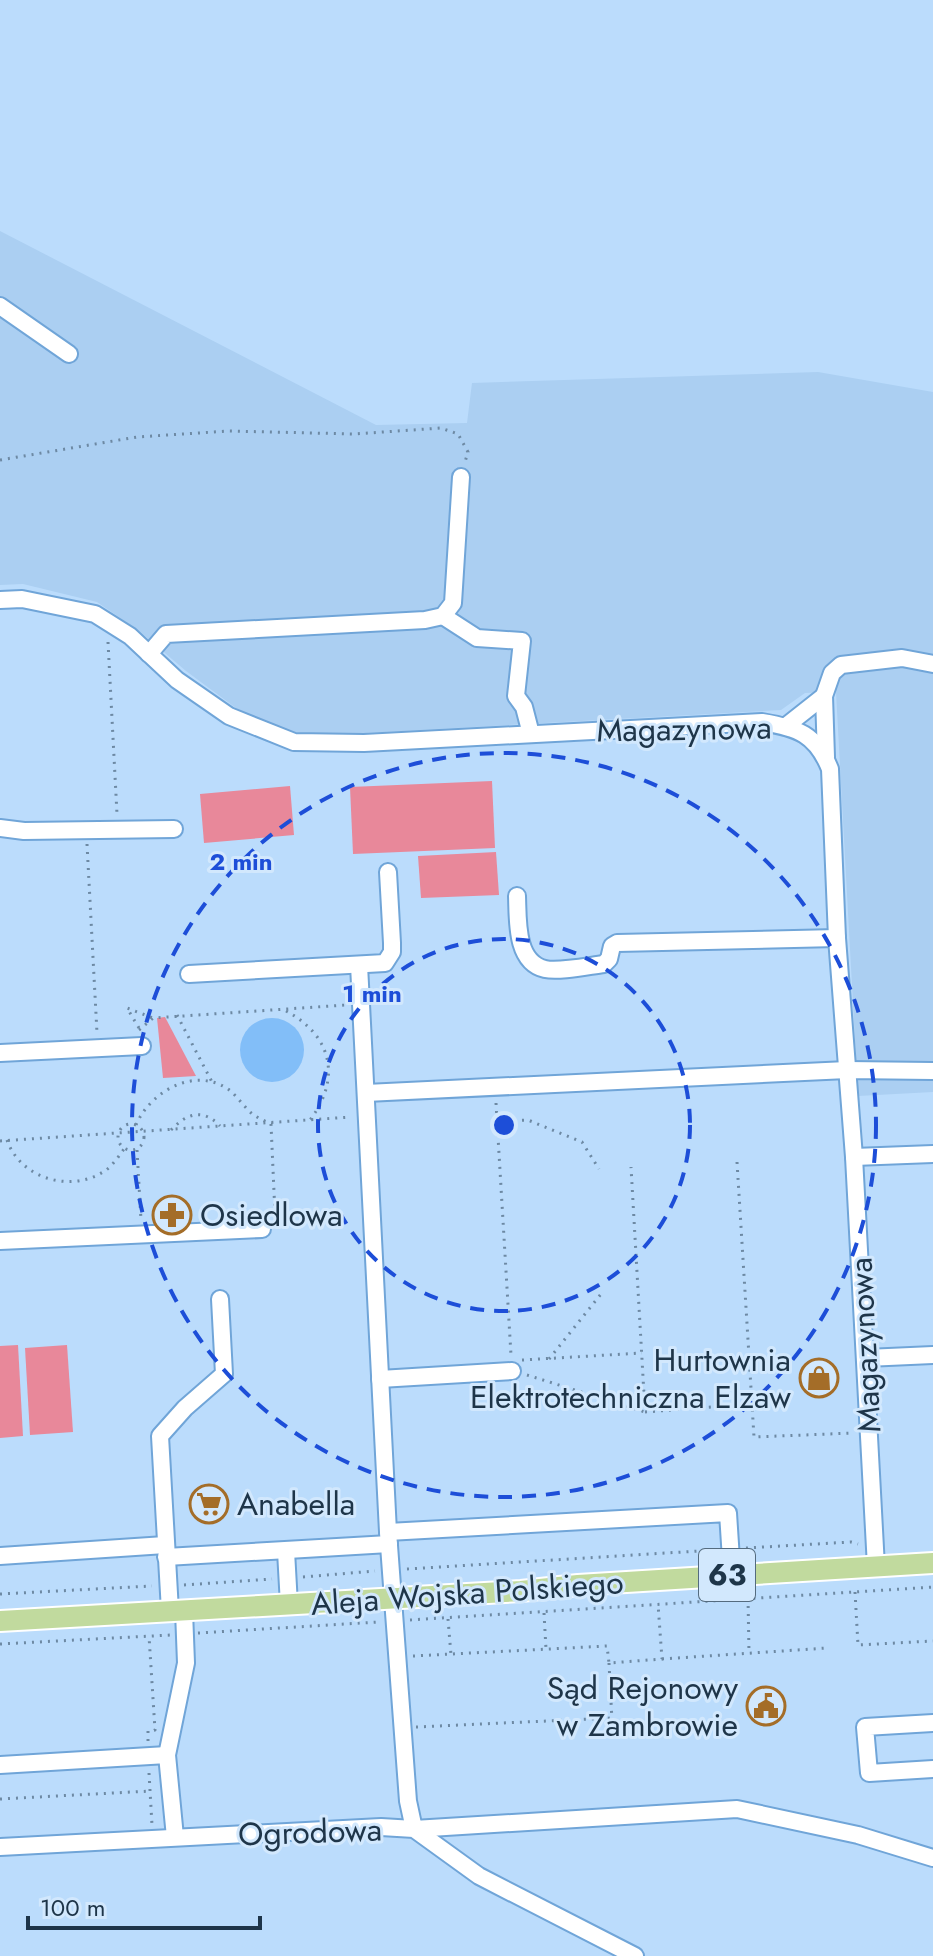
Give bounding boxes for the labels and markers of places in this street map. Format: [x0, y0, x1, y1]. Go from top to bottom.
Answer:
centre of rings [490, 1111, 518, 1139]
place label: Osiedlowa [200, 1192, 343, 1238]
pharmacy icon: Osiedlowa [151, 1194, 193, 1236]
place label: Hurtownia Elektrotechniczna Elzaw [470, 1337, 791, 1420]
shop icon: Hurtownia Elektrotechniczna Elzaw [798, 1357, 840, 1399]
place label: Anabella [237, 1481, 355, 1527]
supermarket icon: Anabella [188, 1483, 230, 1525]
place label: Sąd Rejonowy w Zambrowie [547, 1665, 739, 1748]
public building icon: Sąd Rejonowy w Zambrowie [745, 1685, 787, 1727]

